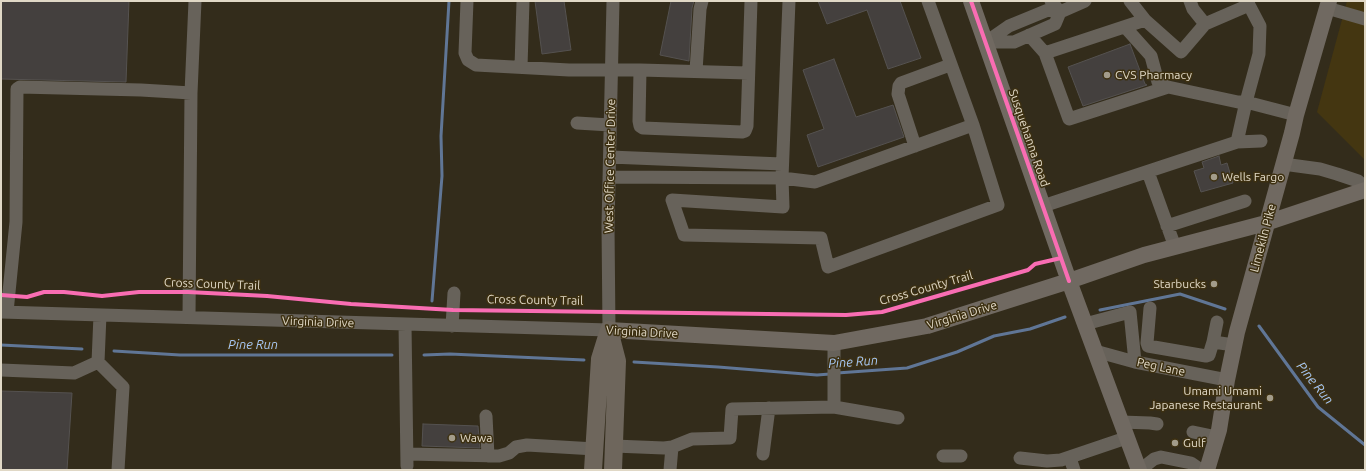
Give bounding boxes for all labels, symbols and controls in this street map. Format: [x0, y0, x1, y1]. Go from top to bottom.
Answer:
place label: CVS Pharmacy [1115, 68, 1192, 82]
marker: CVS Pharmacy [1102, 70, 1112, 80]
street label: Susquehanna Road [1006, 87, 1052, 189]
street label: West Office Center Drive [602, 99, 618, 233]
place label: Wells Fargo [1222, 170, 1284, 184]
marker: Wells Fargo [1209, 172, 1219, 182]
street label: Limekiln Pike [1247, 202, 1279, 274]
street label: Cross County Trail [878, 268, 974, 308]
street label: Cross County Trail [164, 275, 260, 293]
place label: Starbucks [1154, 277, 1206, 291]
marker: Starbucks [1209, 279, 1219, 289]
street label: Cross County Trail [487, 292, 583, 308]
street label: Virginia Drive [925, 298, 999, 332]
street label: Virginia Drive [282, 314, 354, 330]
street label: Virginia Drive [606, 323, 678, 341]
water label: Pine Run [228, 337, 278, 353]
water label: Pine Run [828, 352, 878, 372]
street label: Peg Lane [1136, 355, 1186, 379]
water label: Pine Run [1293, 359, 1337, 407]
place label: Umami Umami Japanese Restaurant [1149, 384, 1262, 412]
marker: Umami Umami Japanese Restaurant [1265, 393, 1275, 403]
place label: Wawa [460, 431, 492, 445]
marker: Wawa [447, 433, 457, 443]
place label: Gulf [1183, 436, 1206, 450]
marker: Gulf [1170, 438, 1180, 448]

